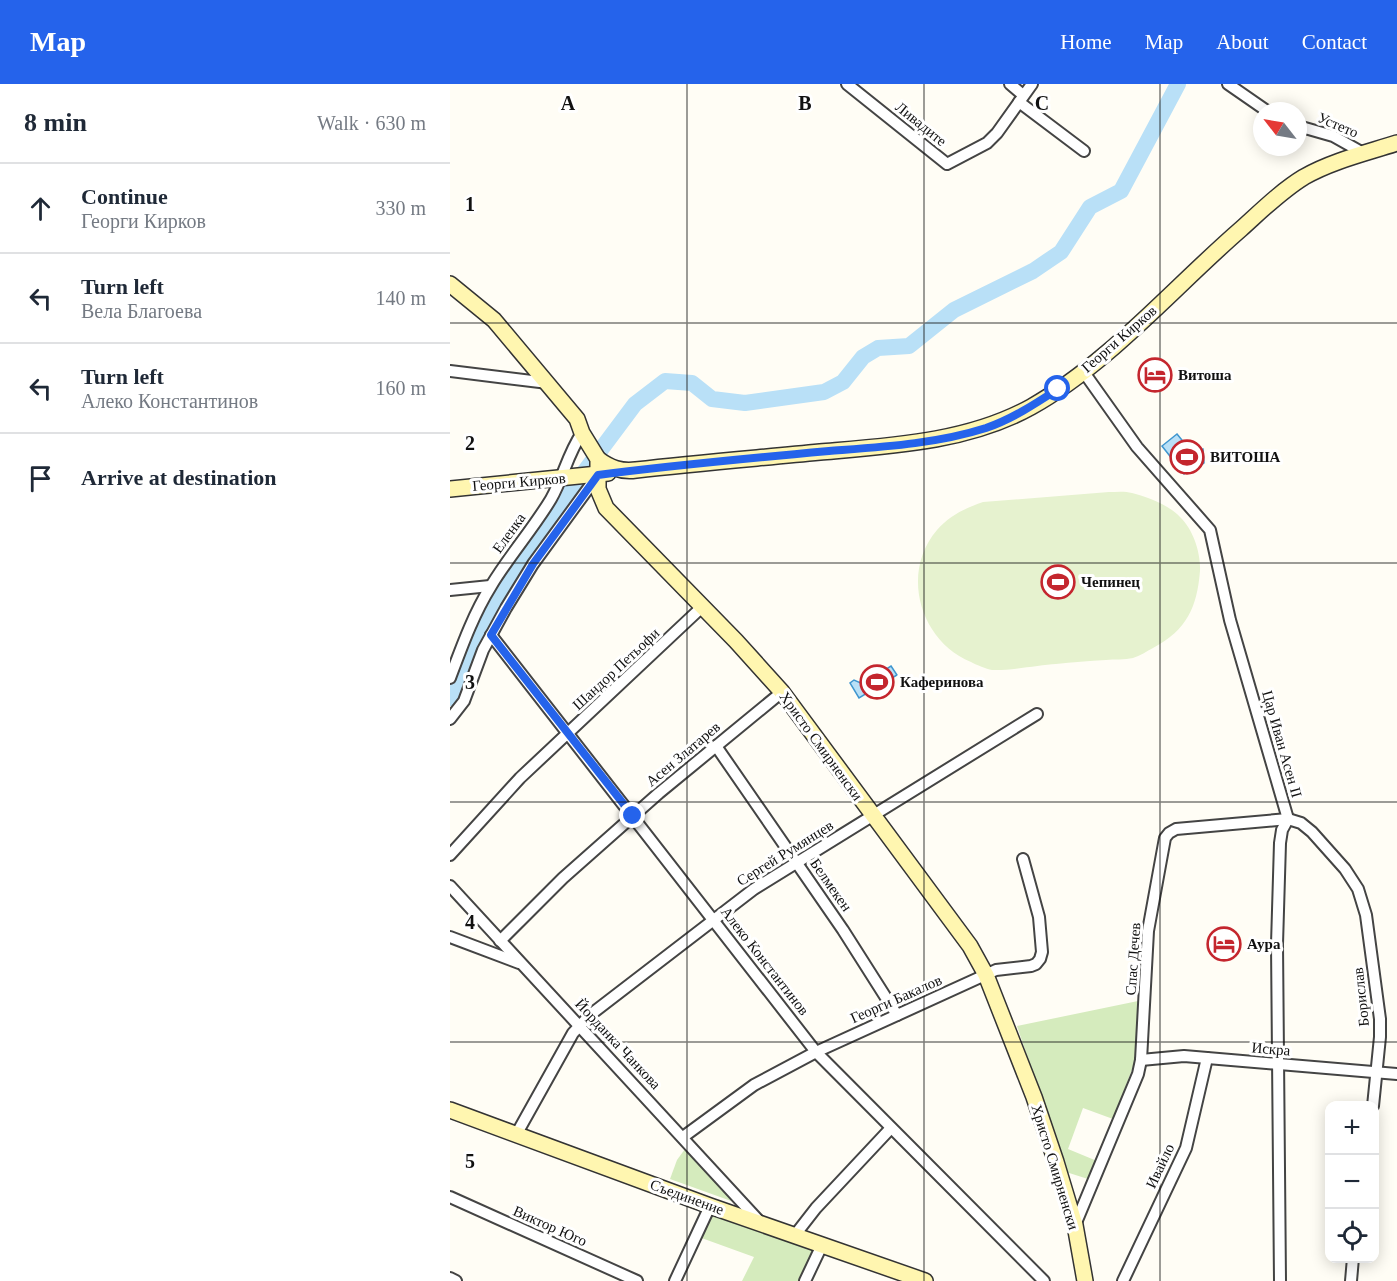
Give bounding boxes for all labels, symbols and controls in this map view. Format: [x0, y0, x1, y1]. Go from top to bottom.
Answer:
text: Map [30, 26, 86, 57]
text: Home [1060, 30, 1112, 54]
text: Map [1145, 30, 1183, 54]
text: About [1216, 30, 1269, 54]
text: Contact [1302, 30, 1367, 54]
text: A [561, 92, 576, 114]
text: B [798, 92, 812, 114]
text: C [1035, 92, 1049, 114]
street label: Ливадите [892, 99, 950, 150]
north arrow [1253, 102, 1307, 156]
text: 8 min [24, 108, 87, 137]
street label: Устето [1315, 109, 1361, 141]
text: Walk · 630 m [317, 112, 426, 134]
text: Continue [81, 184, 168, 209]
icon: ahead [24, 192, 57, 225]
text: 1 [465, 193, 475, 215]
text: 330 m [375, 197, 426, 219]
text: Георги Кирков [81, 210, 206, 232]
text: Turn left [81, 274, 164, 299]
icon: left [24, 282, 57, 315]
text: 140 m [375, 287, 426, 309]
text: Вела Благоева [81, 300, 202, 322]
street label: Георги Кирков [1078, 302, 1160, 376]
hotel icon: Витоша [1137, 357, 1173, 393]
text: Turn left [81, 364, 164, 389]
place label: Витоша [1178, 367, 1232, 383]
icon: left [24, 372, 57, 405]
route start [1044, 375, 1070, 401]
text: 160 m [375, 377, 426, 399]
text: Алеко Константинов [81, 390, 258, 412]
text: 2 [465, 432, 475, 454]
sports icon: ВИТОША [1169, 439, 1205, 475]
place label: ВИТОША [1210, 449, 1281, 465]
icon: arrive [24, 462, 57, 495]
text: Arrive at destination [81, 465, 277, 490]
street label: Георги Кирков [472, 470, 566, 494]
street label: Еленка [489, 510, 529, 556]
sports icon: Чепинец [1040, 564, 1076, 600]
place label: Чепинец [1081, 574, 1140, 590]
street label: Шандор Петьофи [569, 625, 663, 713]
sports icon: Каферинова [859, 664, 895, 700]
text: 3 [465, 671, 475, 693]
place label: Каферинова [900, 674, 984, 690]
street label: Христо Смирненски [776, 689, 866, 803]
street label: Цар Иван Асен II [1259, 689, 1305, 799]
street label: Асен Златарев [643, 718, 723, 790]
route end [619, 802, 645, 828]
street label: Сергей Румянцев [734, 817, 836, 889]
street label: Белмекен [807, 856, 855, 914]
street label: Алеко Константинов [718, 904, 812, 1018]
text: 4 [465, 911, 475, 933]
street label: Спас Дечев [1122, 922, 1144, 996]
hotel icon: Аура [1206, 926, 1242, 962]
place label: Аура [1247, 936, 1281, 952]
street label: Борислав [1350, 967, 1372, 1027]
street label: Георги Бакалов [848, 972, 944, 1026]
street label: Йорданка Чанкова [572, 996, 664, 1093]
street label: Искра [1251, 1039, 1291, 1059]
map controls [1325, 1101, 1379, 1263]
button: + [1325, 1101, 1379, 1155]
street label: Христо Смирненски [1028, 1102, 1082, 1232]
street label: Ивайло [1143, 1141, 1177, 1191]
text: 5 [465, 1150, 475, 1172]
button: − [1325, 1155, 1379, 1209]
street label: Съединение [648, 1176, 726, 1218]
street label: Виктор Юго [511, 1203, 589, 1249]
button: locate [1325, 1209, 1379, 1263]

